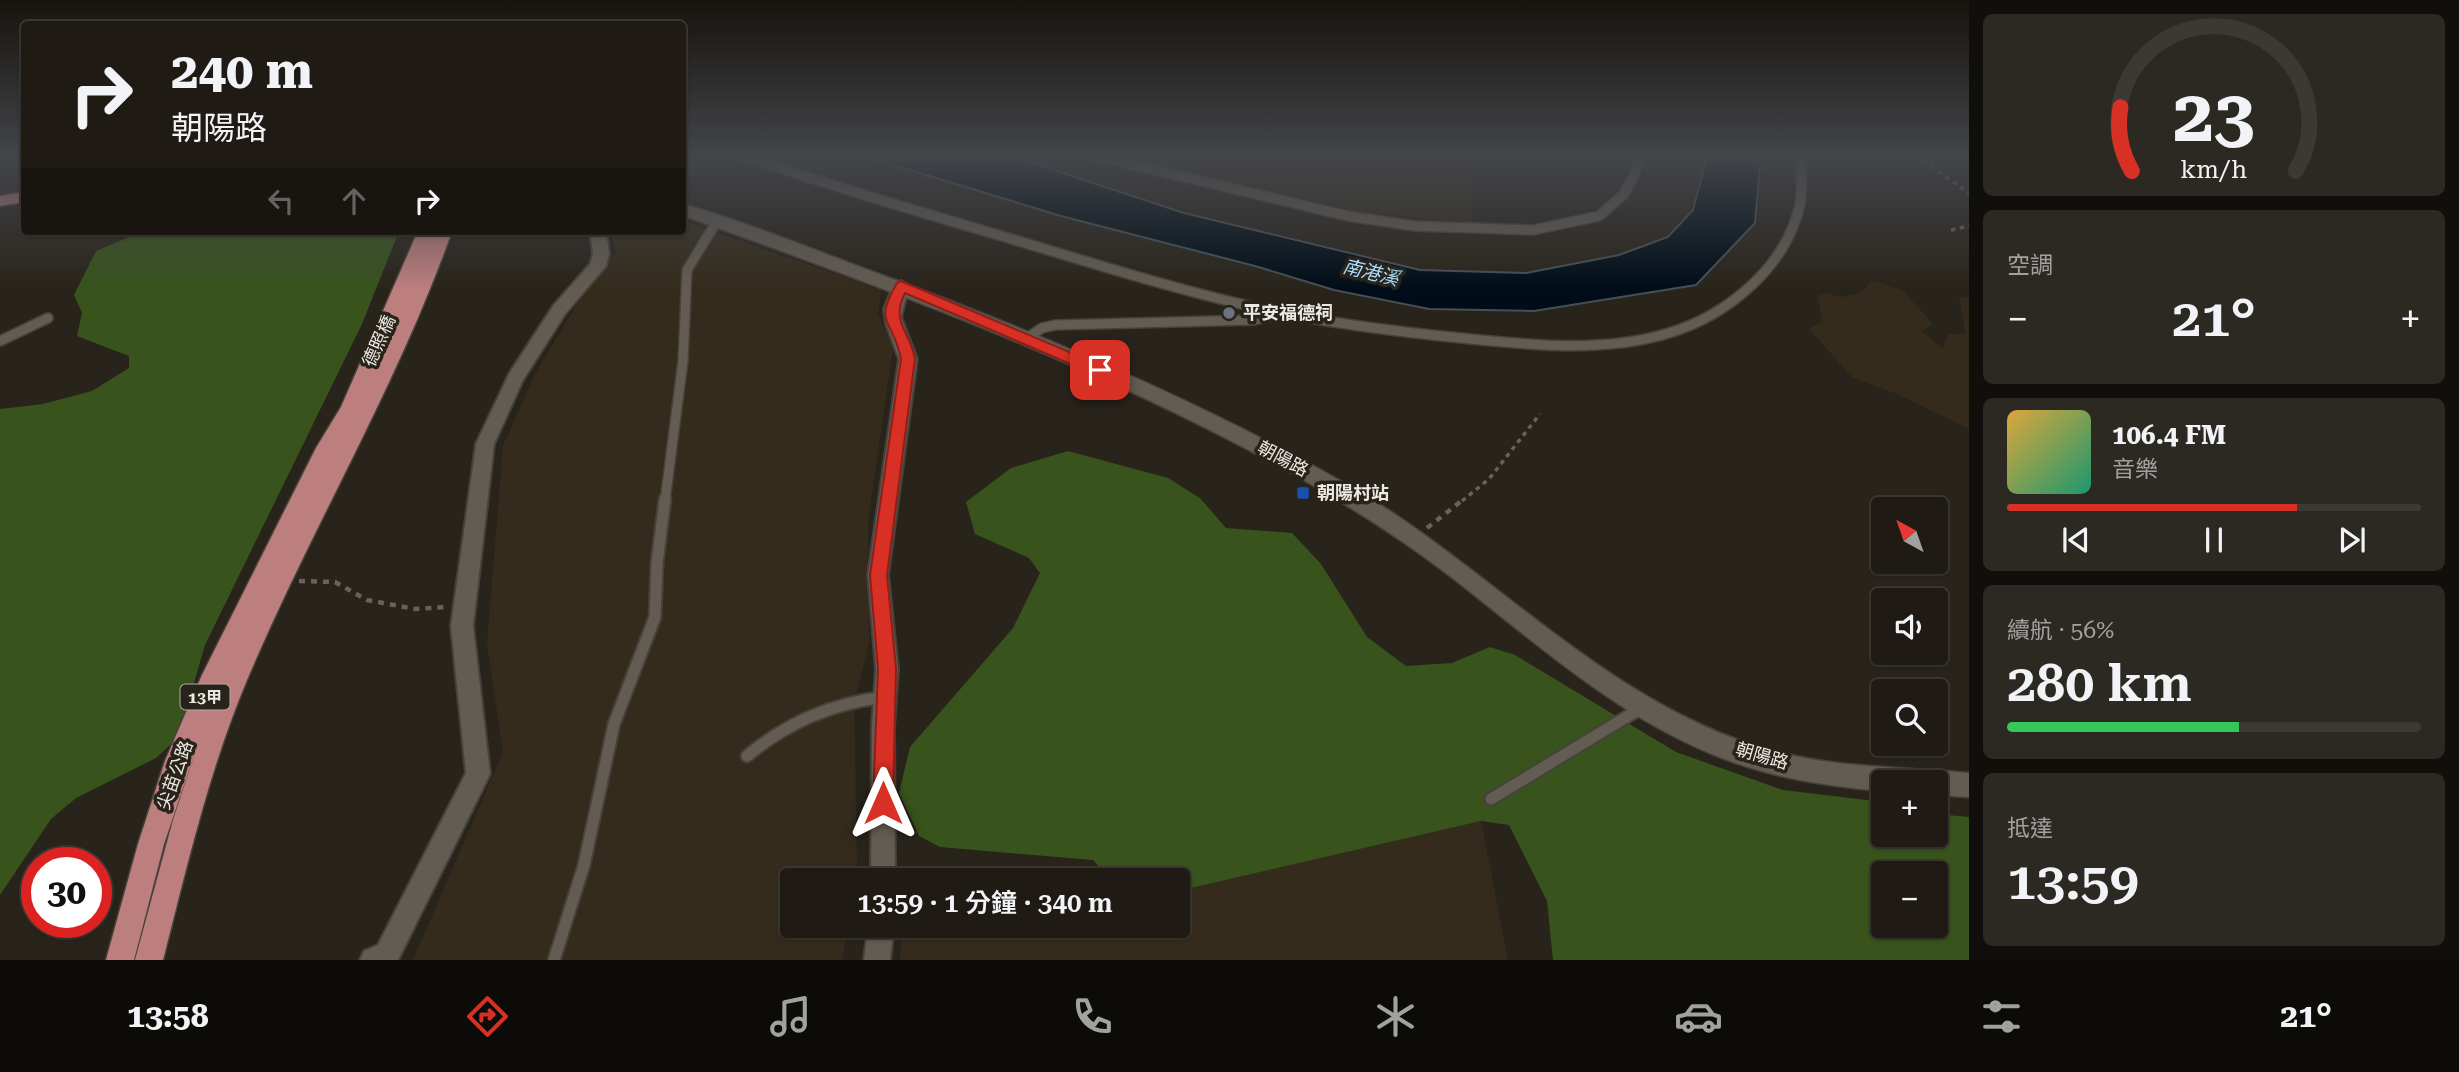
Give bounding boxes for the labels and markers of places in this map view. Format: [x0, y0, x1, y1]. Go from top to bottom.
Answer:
place label: 平安福德祠 [1243, 302, 1333, 323]
marker: 平安福德祠 [1221, 305, 1237, 321]
pin [1070, 340, 1130, 400]
place label: 朝陽村站 [1317, 482, 1389, 503]
marker: 朝陽村站 [1295, 485, 1311, 501]

